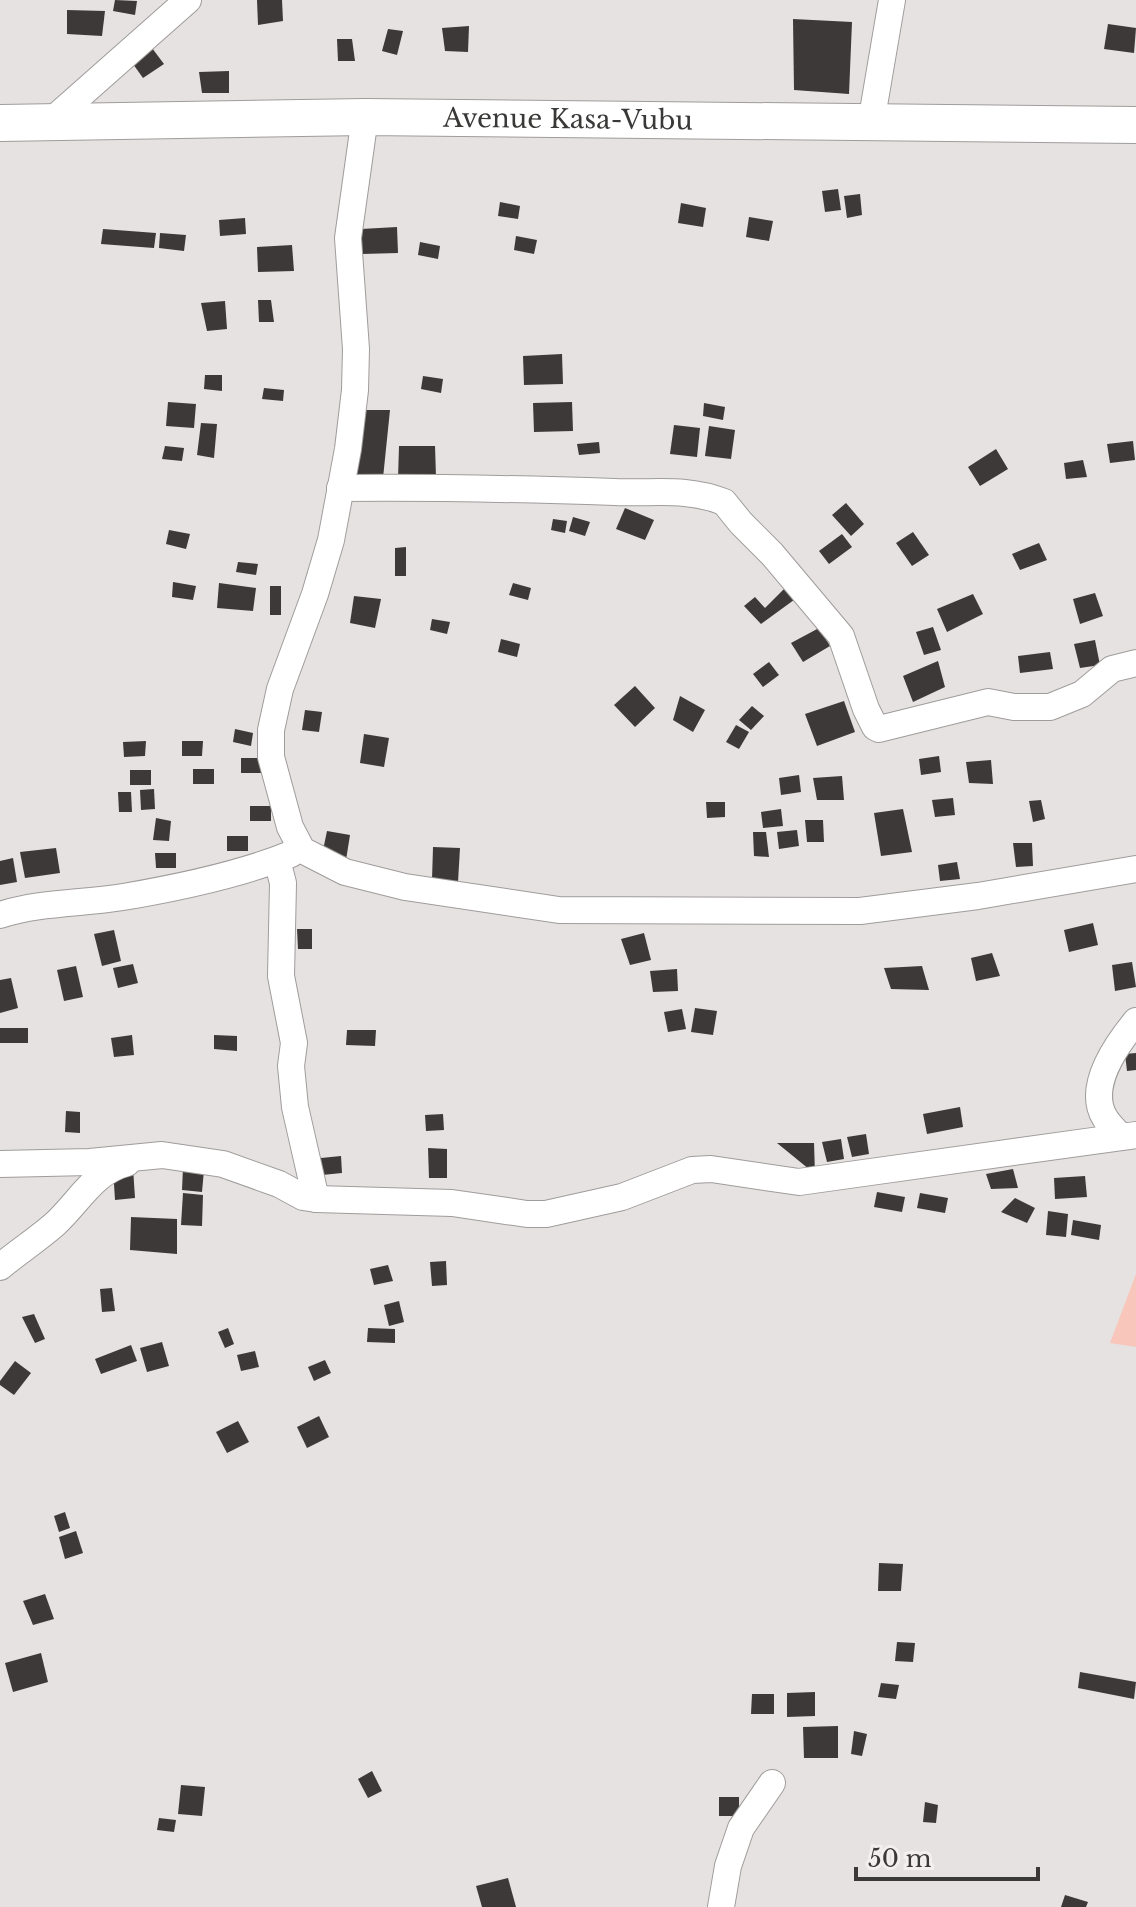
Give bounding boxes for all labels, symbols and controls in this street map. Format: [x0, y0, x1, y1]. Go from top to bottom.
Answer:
street label: Avenue Kasa-Vubu [442, 102, 693, 136]
scale bar [856, 1831, 1038, 1881]
text: 50 m [868, 1844, 932, 1873]

